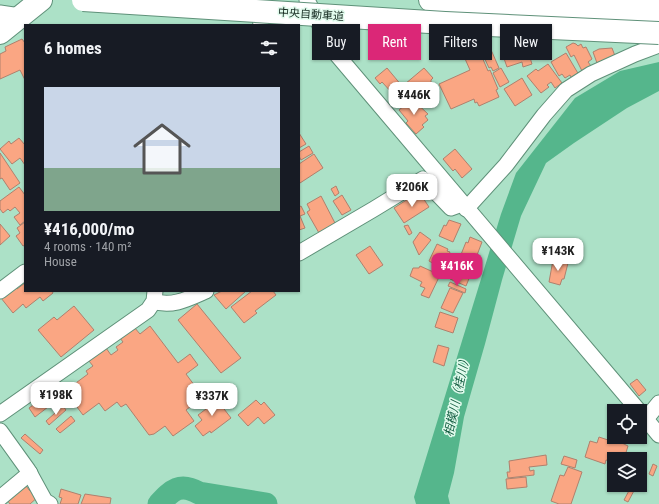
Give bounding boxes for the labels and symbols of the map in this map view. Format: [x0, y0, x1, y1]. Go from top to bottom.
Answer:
street label: 中央自動車道 [278, 6, 344, 23]
pin: ¥446K [386, 82, 442, 116]
pin: ¥206K [384, 174, 440, 208]
pin: ¥143K [530, 238, 586, 272]
pin: ¥416K [429, 253, 485, 287]
water label: 相模川（桂川） [441, 352, 473, 438]
pin: ¥198K [28, 382, 84, 416]
pin: ¥337K [184, 383, 240, 417]

